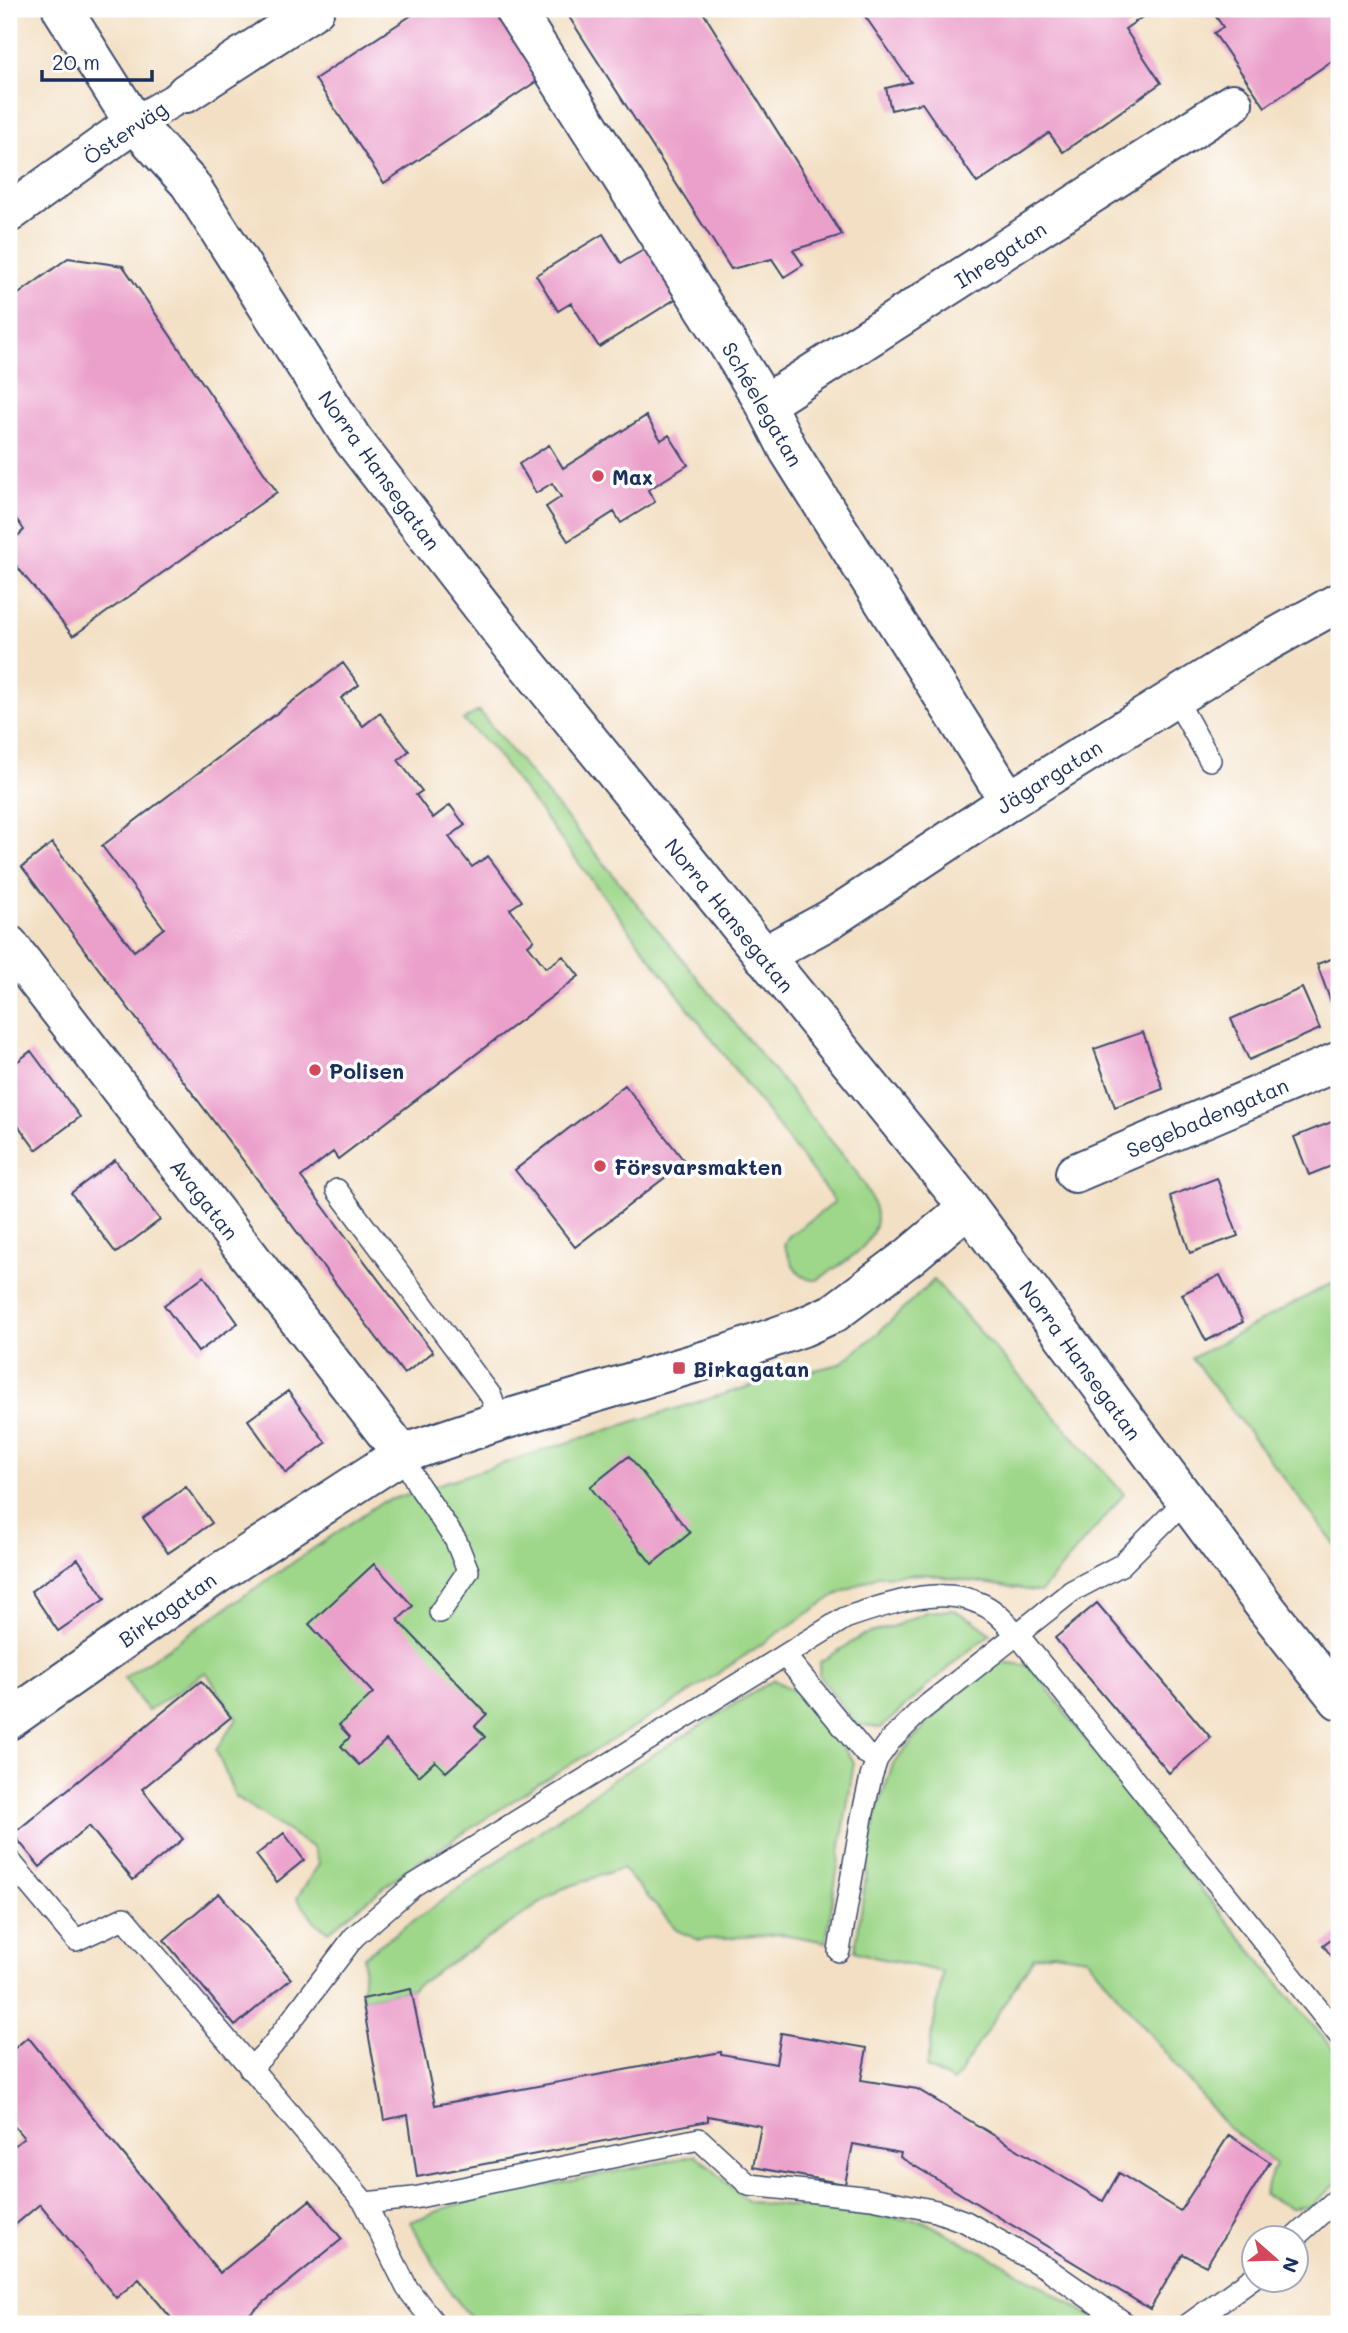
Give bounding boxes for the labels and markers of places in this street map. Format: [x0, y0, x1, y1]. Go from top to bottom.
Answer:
place label: Max [612, 463, 653, 490]
marker: Max [590, 468, 606, 484]
place label: Polisen [329, 1057, 404, 1084]
marker: Polisen [307, 1062, 323, 1078]
place label: Försvarsmakten [614, 1153, 782, 1180]
marker: Försvarsmakten [592, 1158, 608, 1174]
place label: Birkagatan [693, 1355, 809, 1382]
marker: Birkagatan [671, 1360, 687, 1376]

